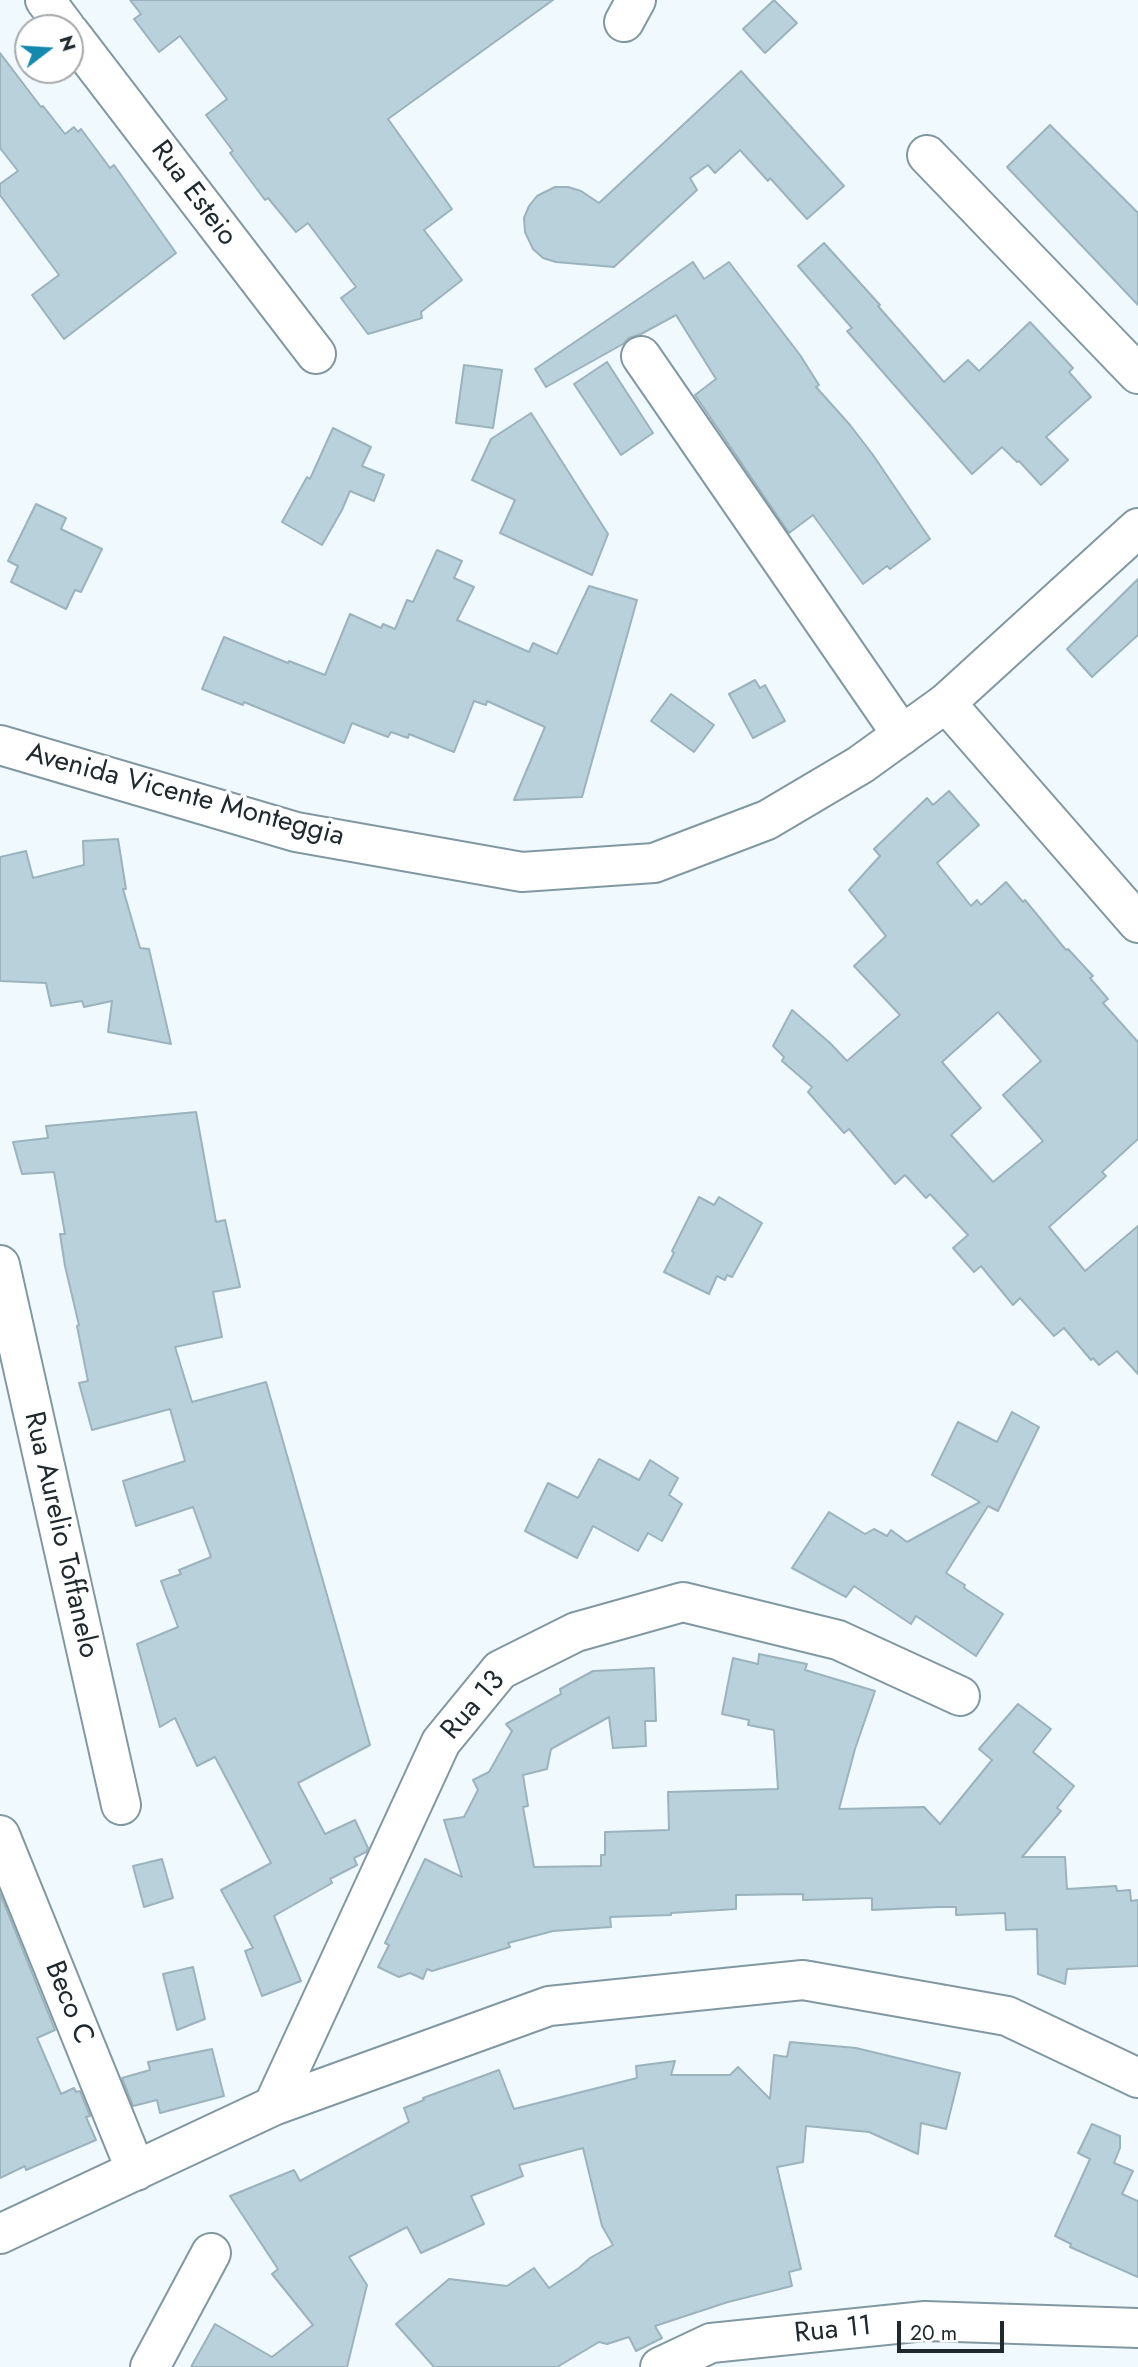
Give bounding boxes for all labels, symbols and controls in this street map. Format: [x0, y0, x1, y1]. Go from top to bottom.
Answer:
north arrow [14, 14, 84, 84]
text: N [53, 32, 83, 54]
street label: Rua Esteio [143, 135, 243, 253]
street label: Avenida Vicente Monteggia [22, 737, 348, 855]
street label: Rua Aurelio Toffanelo [15, 1409, 105, 1661]
street label: Rua 13 [435, 1665, 513, 1747]
street label: Beco C [36, 1957, 100, 2049]
scale bar [900, 2308, 1007, 2352]
street label: Rua 11 [793, 2310, 873, 2352]
text: 20 m [910, 2318, 957, 2348]

